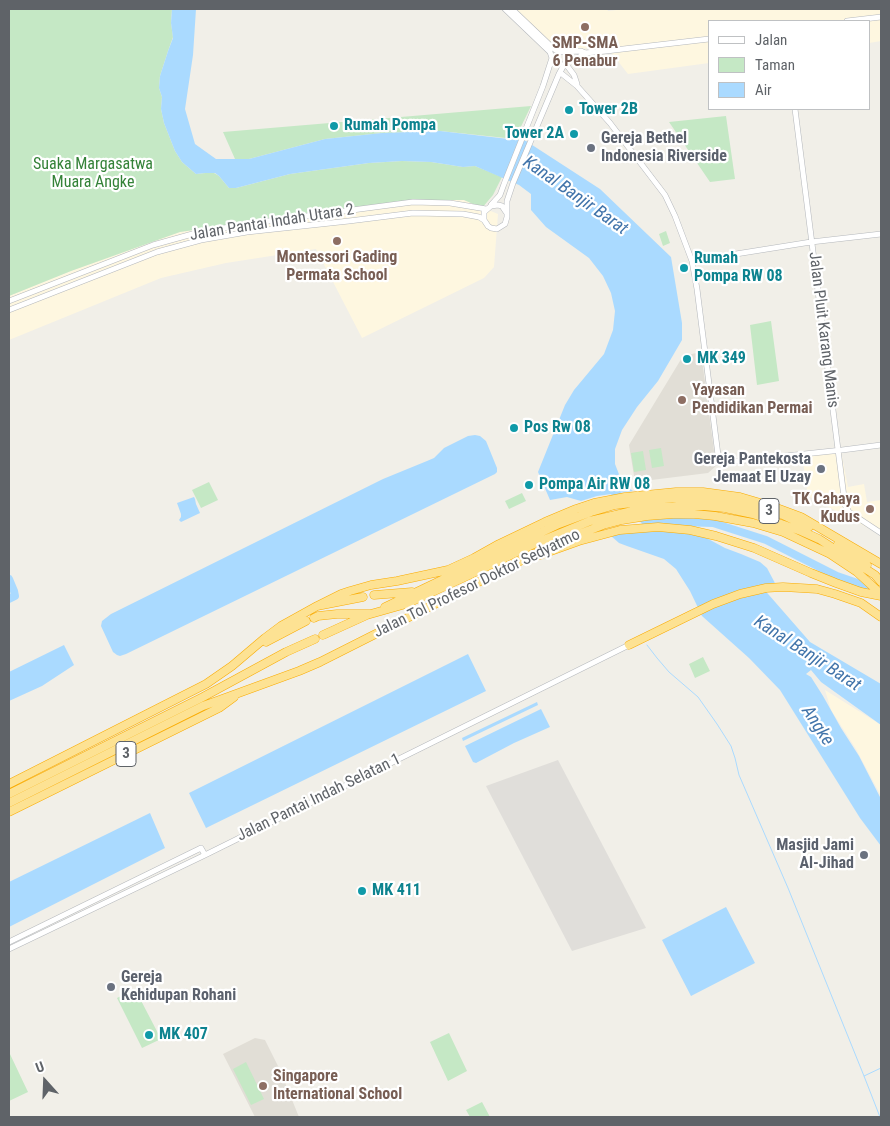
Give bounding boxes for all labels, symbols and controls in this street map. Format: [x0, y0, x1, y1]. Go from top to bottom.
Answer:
legend [708, 20, 870, 110]
marker: SMP-SMA 6 Penabur [579, 21, 591, 33]
text: Jalan [755, 31, 787, 49]
place label: SMP-SMA 6 Penabur [552, 34, 618, 72]
text: Taman [755, 56, 795, 74]
text: Air [755, 81, 772, 99]
place label: Tower 2B [579, 100, 638, 120]
marker: Tower 2B [563, 104, 575, 116]
place label: Rumah Pompa [344, 116, 436, 136]
marker: Rumah Pompa [328, 120, 340, 132]
place label: Tower 2A [505, 124, 564, 144]
marker: Tower 2A [568, 128, 580, 140]
place label: Gereja Bethel Indonesia Riverside [601, 129, 727, 167]
marker: Gereja Bethel Indonesia Riverside [585, 142, 597, 154]
water label: Kanal Banjir Barat [518, 152, 632, 240]
park label: Suaka Margasatwa Muara Angke [33, 155, 153, 193]
street label: Jalan Pantai Indah Utara 2 [189, 201, 355, 245]
marker: Montessori Gading Permata School [331, 235, 343, 247]
place label: Montessori Gading Permata School [277, 248, 397, 286]
place label: Rumah Pompa RW 08 [694, 249, 783, 287]
street label: Jalan Pluit Karang Manis [804, 251, 842, 409]
marker: Rumah Pompa RW 08 [678, 262, 690, 274]
place label: MK 349 [697, 349, 746, 369]
marker: MK 349 [681, 353, 693, 365]
place label: Yayasan Pendidikan Permai [692, 381, 813, 419]
marker: Yayasan Pendidikan Permai [676, 394, 688, 406]
place label: Pos Rw 08 [524, 418, 591, 438]
marker: Pos Rw 08 [508, 422, 520, 434]
place label: Gereja Pantekosta Jemaat El Uzay [694, 450, 811, 488]
marker: Gereja Pantekosta Jemaat El Uzay [815, 463, 827, 475]
place label: Pompa Air RW 08 [539, 475, 650, 495]
marker: Pompa Air RW 08 [523, 479, 535, 491]
place label: TK Cahaya Kudus [792, 490, 860, 528]
road number: 3 [759, 498, 779, 524]
marker: TK Cahaya Kudus [864, 503, 876, 515]
street label: Jalan Tol Profesor Doktor Sedyatmo [371, 526, 583, 642]
water label: Kanal Banjir Barat [750, 611, 864, 697]
water label: Angke [796, 702, 838, 750]
road number: 3 [116, 742, 136, 766]
street label: Jalan Pantai Indah Selatan 1 [234, 750, 404, 846]
place label: Masjid Jami Al-Jihad [776, 836, 854, 874]
marker: Masjid Jami Al-Jihad [858, 849, 870, 861]
place label: MK 411 [372, 881, 421, 901]
marker: MK 411 [356, 885, 368, 897]
place label: Gereja Kehidupan Rohani [121, 968, 236, 1006]
marker: Gereja Kehidupan Rohani [105, 981, 117, 993]
place label: MK 407 [159, 1025, 208, 1045]
marker: MK 407 [143, 1029, 155, 1041]
north arrow [20, 1056, 70, 1106]
text: U [33, 1058, 46, 1076]
place label: Singapore International School [273, 1067, 402, 1105]
marker: Singapore International School [257, 1080, 269, 1092]

